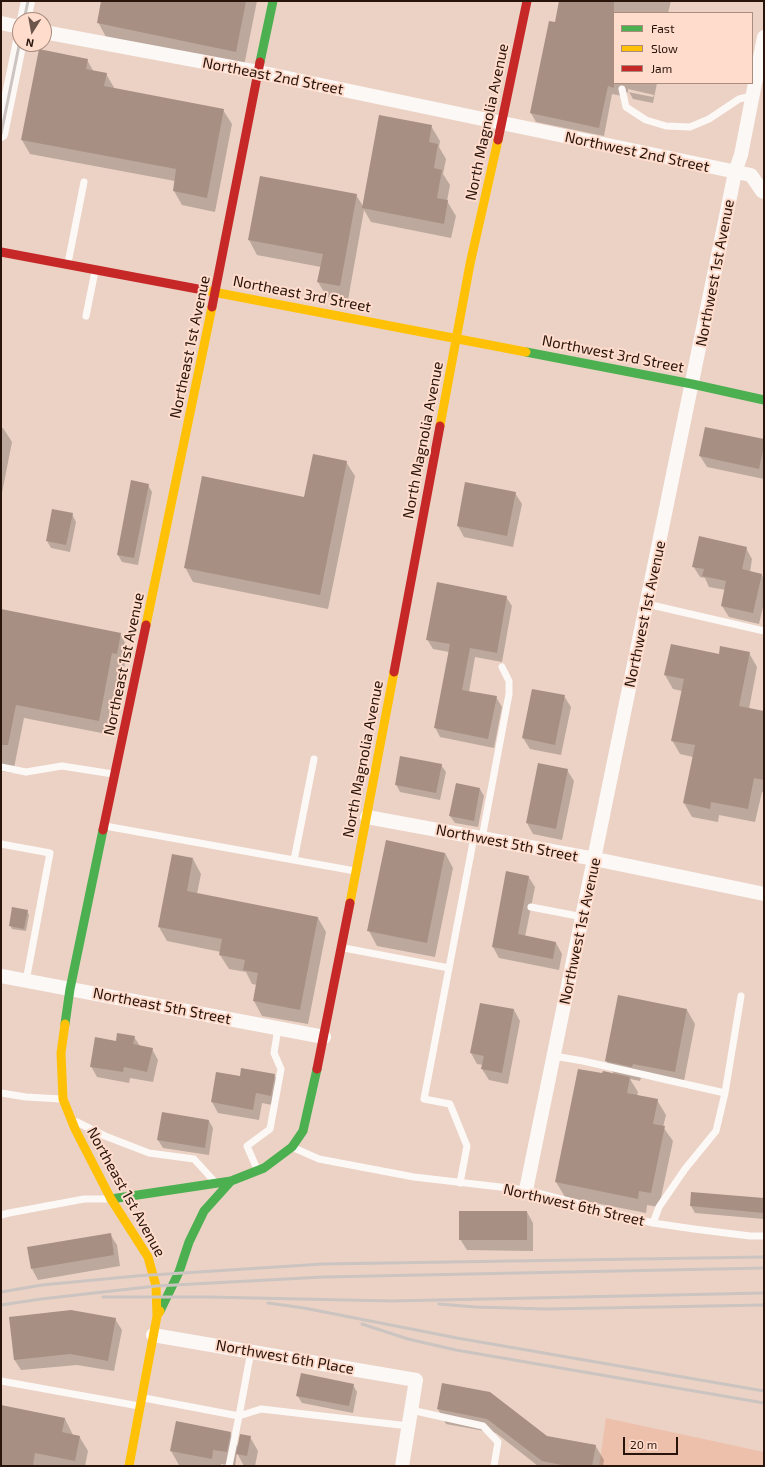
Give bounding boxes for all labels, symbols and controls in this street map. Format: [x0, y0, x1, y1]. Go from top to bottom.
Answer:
north arrow [12, 12, 52, 52]
legend [613, 12, 753, 84]
text: Fast [651, 21, 674, 35]
text: N [25, 36, 35, 50]
text: Slow [651, 41, 678, 55]
street label: North Magnolia Avenue [462, 42, 512, 202]
street label: Northeast 2nd Street [201, 53, 345, 99]
text: Jam [651, 61, 672, 75]
street label: Northwest 2nd Street [563, 128, 711, 176]
street label: Northwest 1st Avenue [692, 198, 738, 348]
street label: Northeast 3rd Street [231, 272, 373, 316]
street label: Northeast 1st Avenue [166, 274, 214, 420]
street label: Northwest 3rd Street [540, 331, 686, 377]
street label: North Magnolia Avenue [399, 360, 447, 520]
street label: Northwest 1st Avenue [621, 539, 669, 689]
street label: Northeast 1st Avenue [100, 591, 148, 737]
street label: North Magnolia Avenue [339, 679, 387, 839]
street label: Northwest 5th Street [435, 820, 579, 866]
street label: Northwest 1st Avenue [556, 856, 604, 1006]
street label: Northeast 5th Street [92, 984, 232, 1028]
street label: Northeast 1st Avenue [83, 1124, 169, 1260]
street label: Northwest 6th Street [502, 1180, 646, 1230]
street label: Northwest 6th Place [215, 1336, 355, 1378]
scale bar [625, 1429, 680, 1455]
text: 20 m [630, 1437, 657, 1451]

